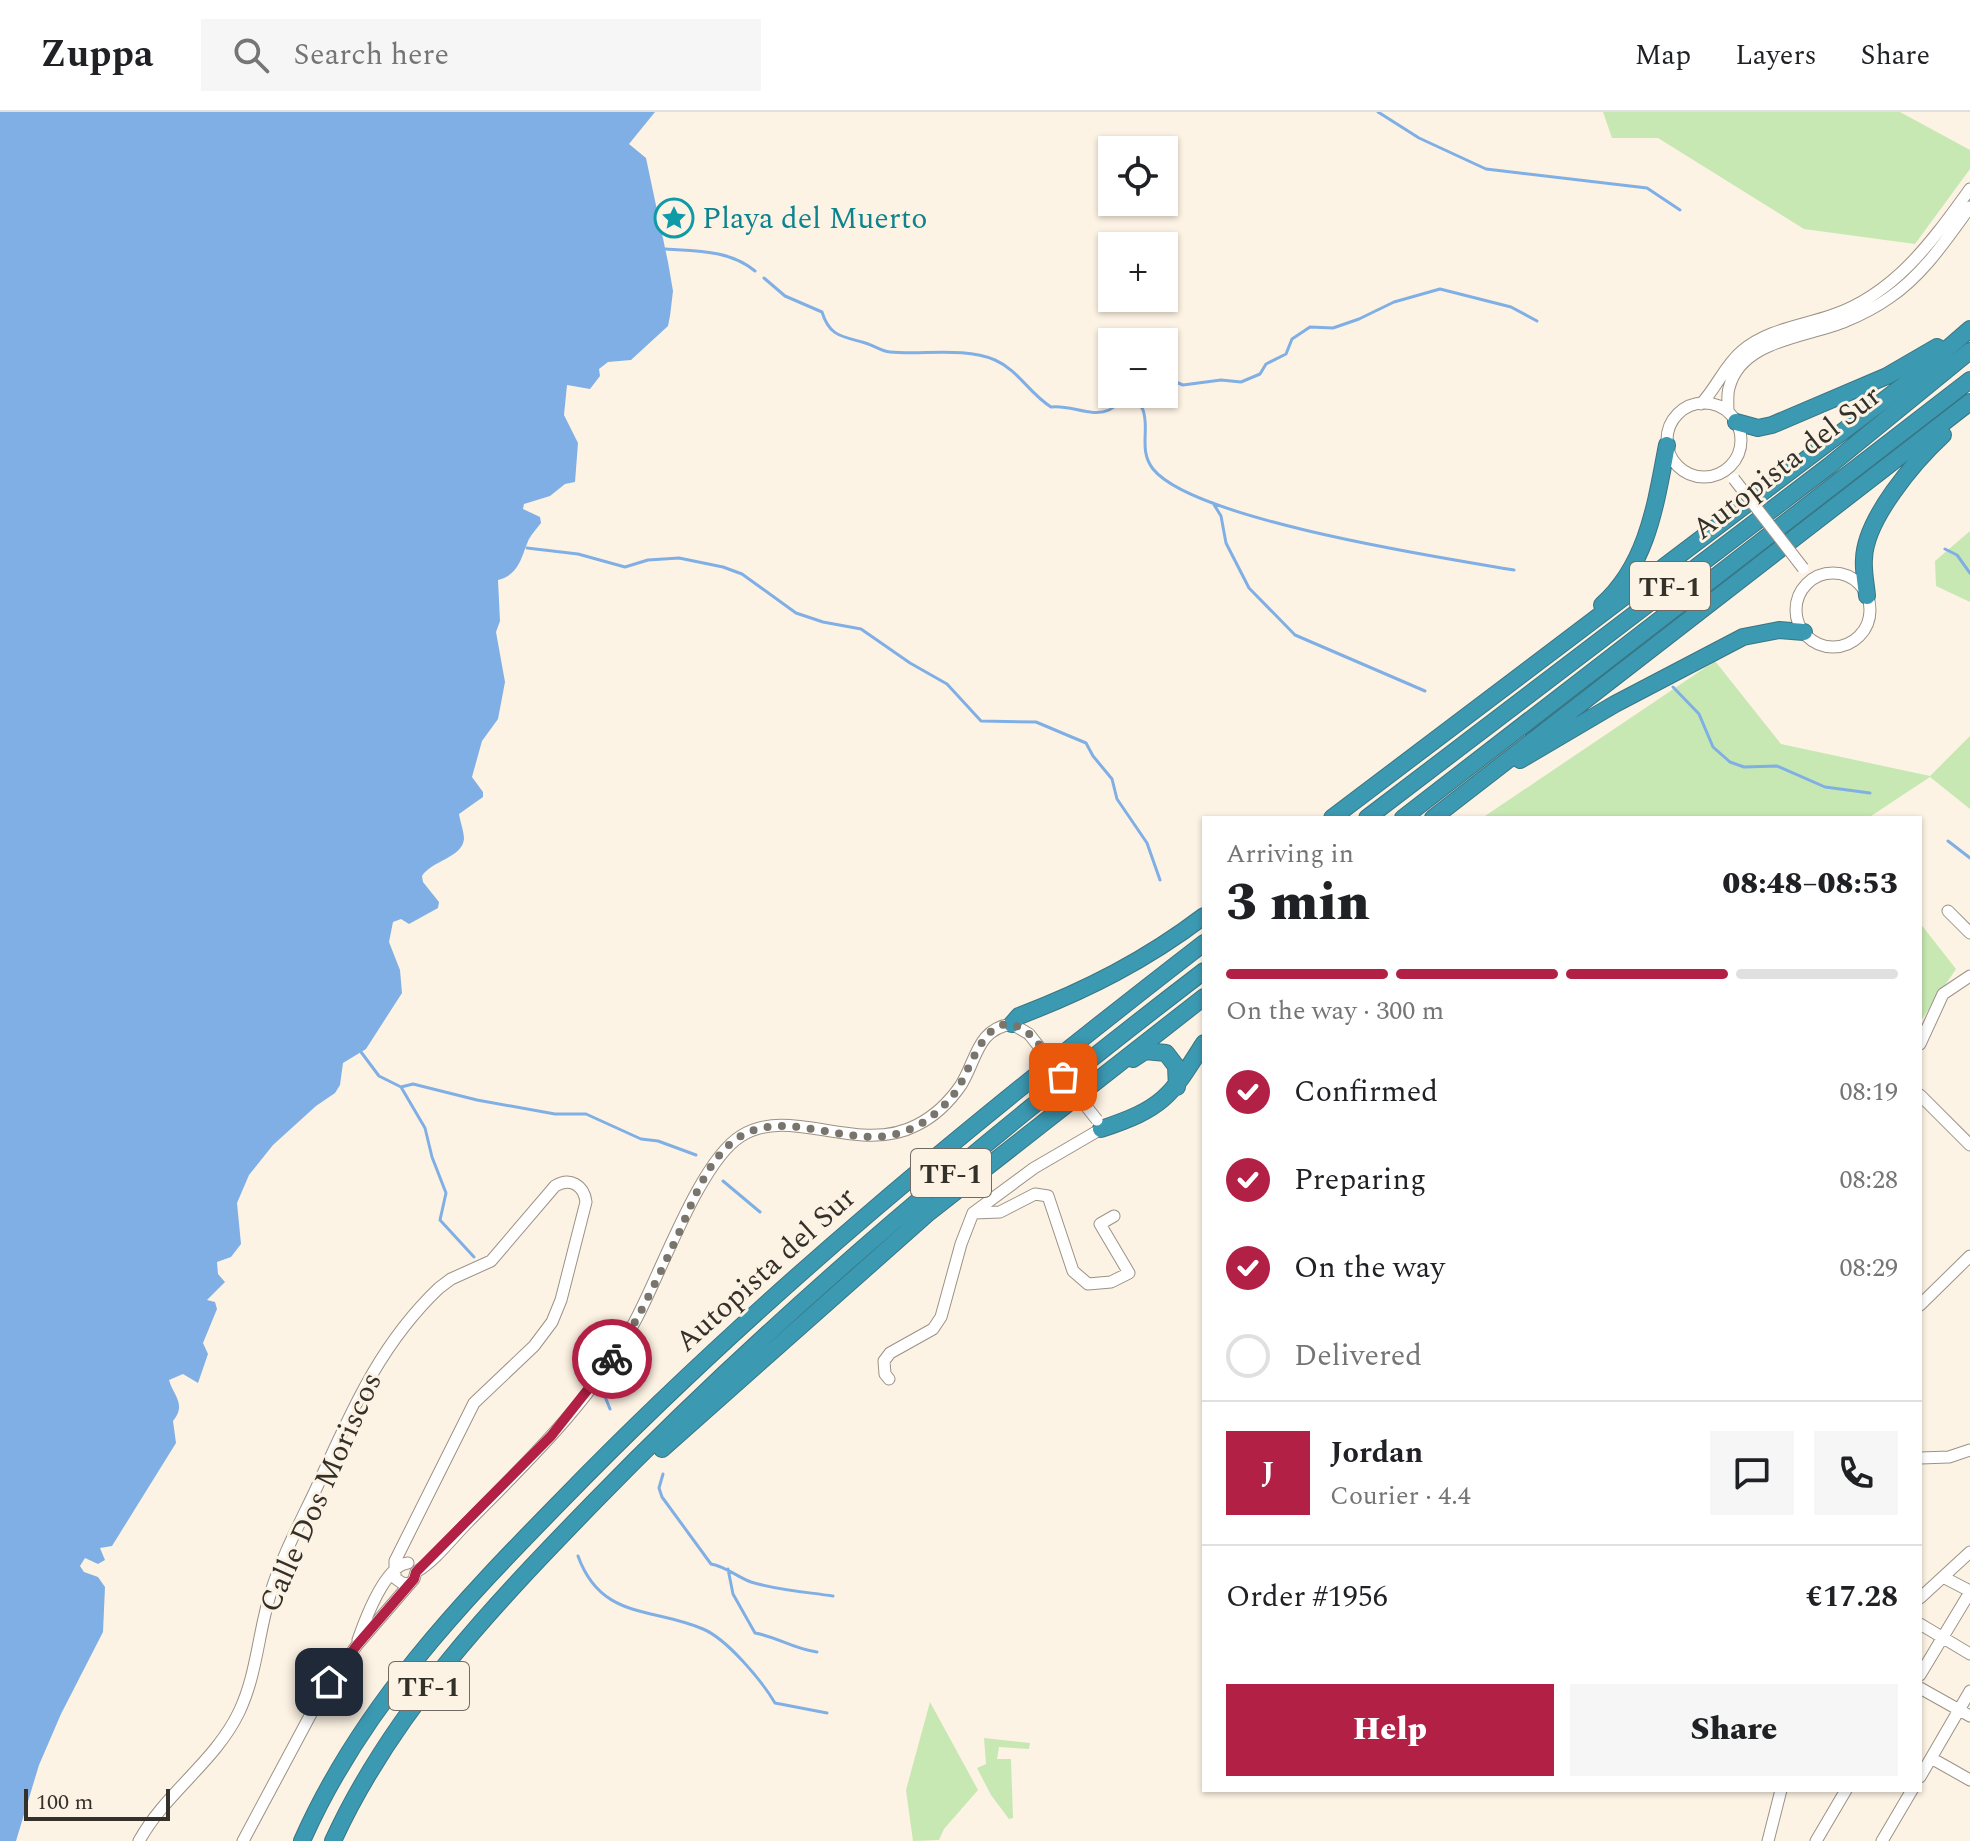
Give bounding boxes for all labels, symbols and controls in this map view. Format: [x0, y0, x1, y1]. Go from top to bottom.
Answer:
search box [201, 19, 761, 91]
text: Zuppa [40, 26, 153, 84]
text: Search here [293, 32, 449, 78]
icon: search [229, 33, 273, 77]
text: Map [1635, 34, 1691, 77]
text: Layers [1735, 34, 1817, 77]
text: Share [1861, 34, 1930, 77]
map controls [1098, 136, 1178, 408]
button: locate [1098, 136, 1178, 216]
place label: Playa del Muerto [702, 196, 928, 242]
place icon: Playa del Muerto [653, 197, 695, 239]
button: + [1098, 232, 1178, 312]
button: − [1098, 328, 1178, 408]
street label: Autopista del Sur [1682, 374, 1891, 552]
road number: TF-1 [1630, 562, 1710, 610]
text: Arriving in [1226, 834, 1354, 874]
text: 08:48–08:53 [1722, 861, 1898, 907]
text: 3 min [1226, 864, 1370, 943]
text: On the way · 300 m [1226, 991, 1444, 1031]
pin [1029, 1043, 1097, 1111]
icon: bag [1041, 1055, 1085, 1099]
text: Confirmed [1294, 1069, 1438, 1115]
icon: check [1226, 1070, 1270, 1114]
text: 08:19 [1839, 1072, 1898, 1112]
road number: TF-1 [911, 1149, 991, 1197]
text: Preparing [1294, 1157, 1426, 1203]
icon: check [1226, 1158, 1270, 1202]
text: 08:28 [1839, 1160, 1898, 1200]
street label: Autopista del Sur [665, 1176, 866, 1364]
text: On the way [1294, 1245, 1445, 1291]
icon: check [1226, 1246, 1270, 1290]
text: 08:29 [1839, 1248, 1898, 1288]
courier [572, 1319, 652, 1399]
text: Delivered [1294, 1333, 1422, 1379]
icon: bike [590, 1337, 634, 1381]
street label: Calle Dos Moriscos [247, 1365, 395, 1620]
text: Jordan [1330, 1430, 1423, 1476]
button: chat [1710, 1431, 1794, 1515]
button: phone [1814, 1431, 1898, 1515]
text: J [1262, 1450, 1274, 1496]
text: Courier · 4.4 [1330, 1476, 1471, 1516]
text: Order #1956 [1226, 1574, 1388, 1620]
text: €17.28 [1806, 1574, 1898, 1620]
pin [295, 1648, 363, 1716]
icon: home [307, 1660, 351, 1704]
road number: TF-1 [389, 1662, 469, 1710]
button: Help [1226, 1684, 1554, 1776]
button: Share [1570, 1684, 1898, 1776]
scale bar [24, 1785, 170, 1821]
text: 100 m [36, 1786, 93, 1819]

